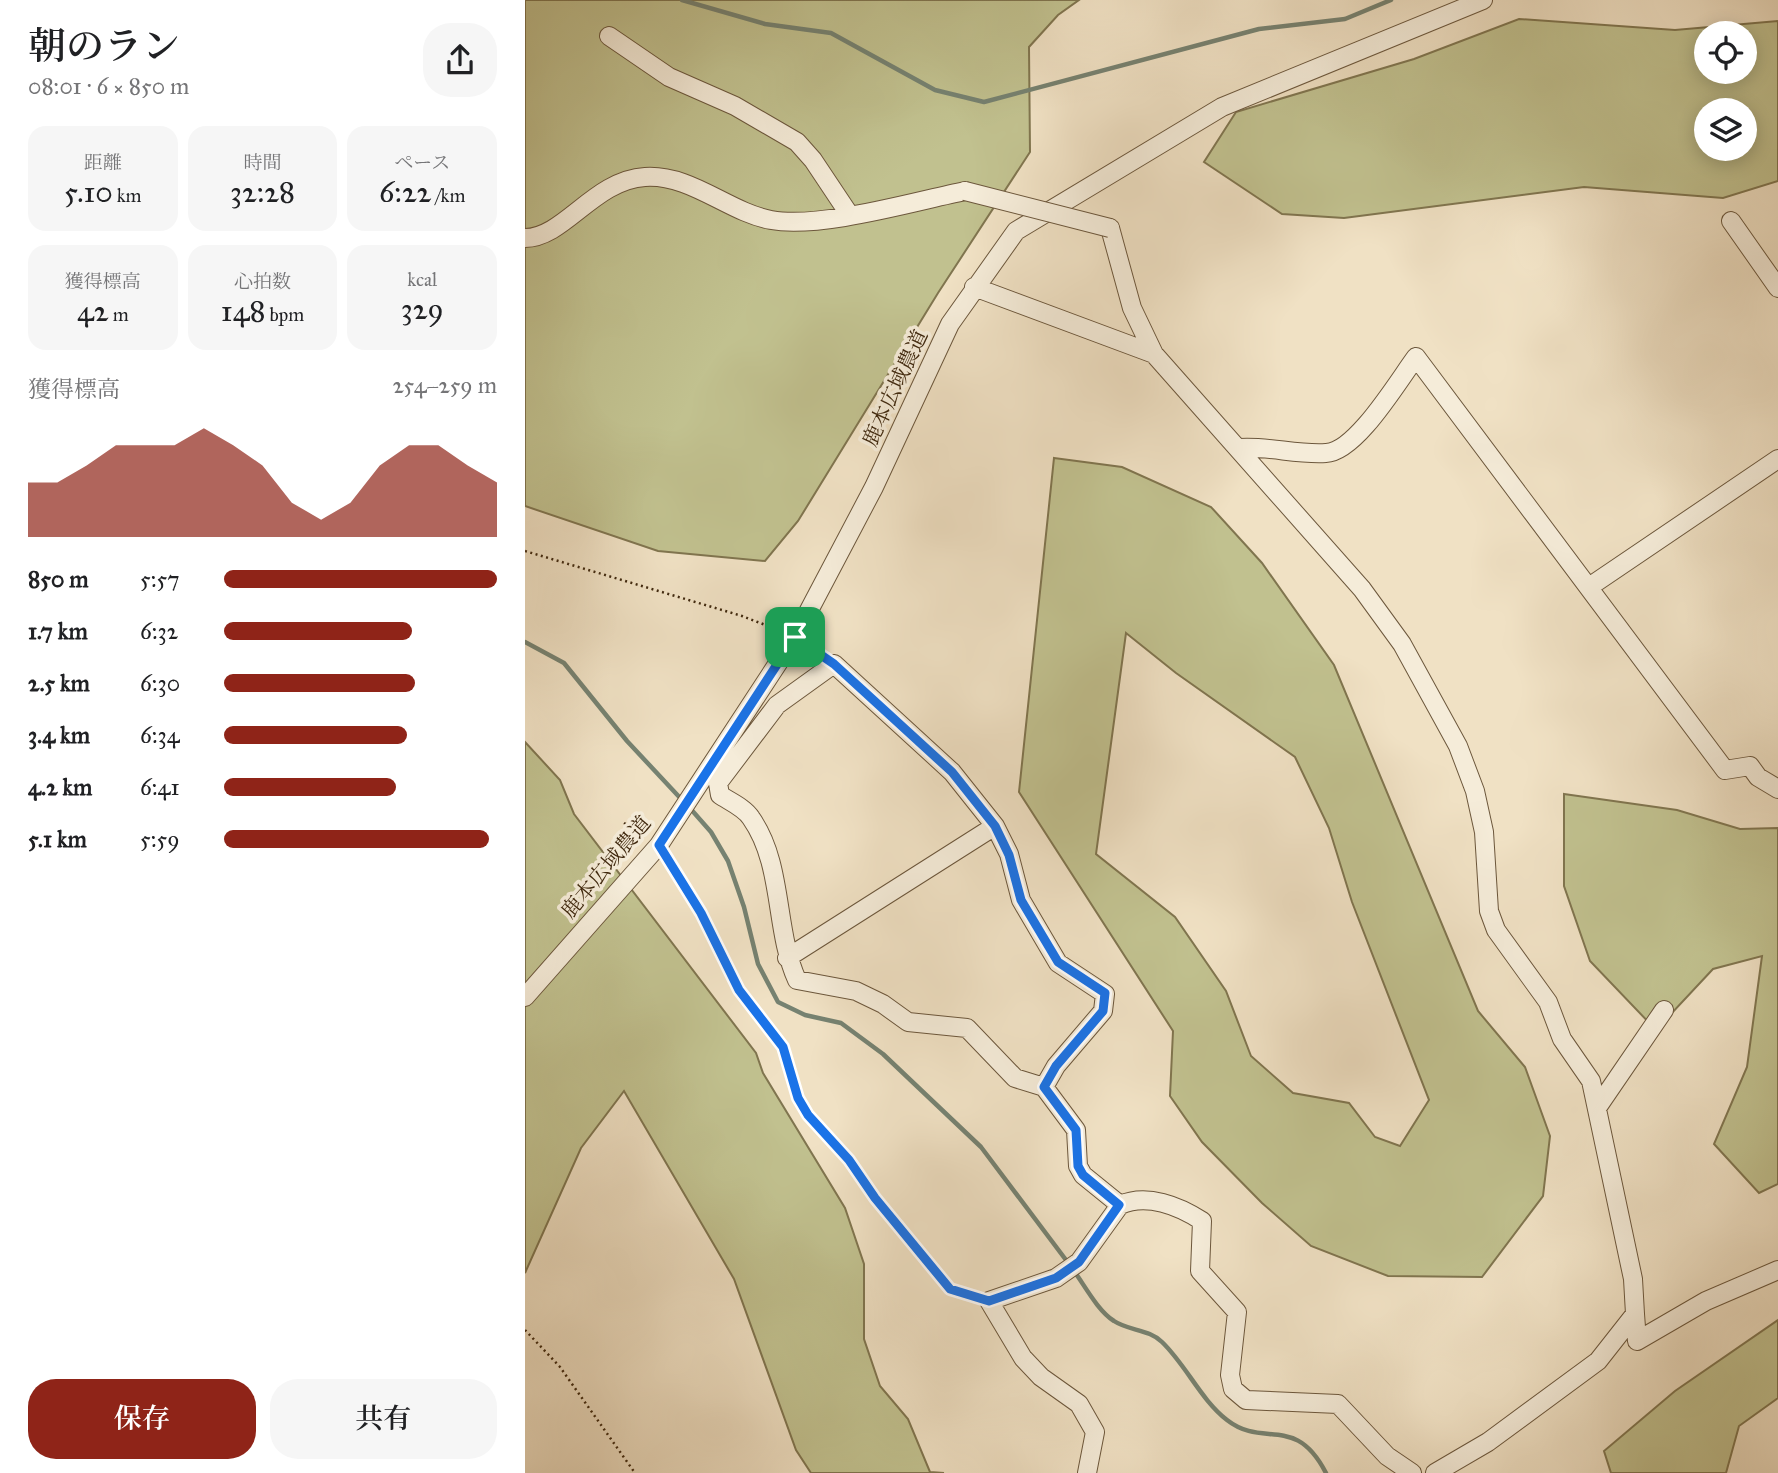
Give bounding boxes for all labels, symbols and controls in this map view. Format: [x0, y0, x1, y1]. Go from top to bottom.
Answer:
map controls [1694, 21, 1757, 161]
button: locate [1694, 21, 1757, 84]
text: 朝のラン [28, 23, 180, 69]
button: share [423, 23, 497, 97]
text: 08:01 · 6 × 850 m [28, 72, 189, 100]
button: layers [1694, 98, 1757, 161]
text: 距離 [84, 151, 122, 174]
text: 時間 [243, 151, 282, 174]
text: ペース [394, 151, 450, 174]
text: 5.10 [64, 174, 113, 210]
text: 32:28 [230, 174, 295, 210]
text: 6:22 [379, 174, 431, 210]
text: km [113, 184, 142, 207]
text: /km [431, 184, 465, 207]
text: kcal [407, 268, 437, 291]
text: 獲得標高 [65, 270, 141, 293]
text: 心拍数 [234, 270, 291, 293]
text: 329 [401, 291, 444, 327]
text: 42 [77, 293, 109, 329]
text: 148 [221, 293, 265, 329]
text: m [109, 303, 129, 326]
text: bpm [265, 303, 304, 326]
street label: 鹿本広域農道 [857, 325, 933, 451]
text: 254–259 m [392, 371, 497, 399]
text: 獲得標高 [28, 375, 120, 403]
text: 850 m [28, 565, 89, 593]
text: 5:57 [140, 565, 179, 593]
pin [765, 607, 825, 667]
text: 1.7 km [28, 617, 88, 645]
text: 6:32 [140, 617, 178, 645]
icon: arrive [776, 618, 814, 656]
text: 2.5 km [28, 669, 90, 697]
text: 6:30 [140, 669, 180, 697]
text: 3.4 km [28, 721, 90, 749]
text: 6:34 [140, 721, 180, 749]
text: 4.2 km [28, 773, 92, 801]
text: 6:41 [140, 773, 180, 801]
street label: 鹿本広域農道 [556, 810, 656, 924]
text: 5.1 km [28, 825, 87, 853]
text: 5:59 [140, 825, 180, 853]
button: 保存 [28, 1379, 256, 1459]
button: 共有 [270, 1379, 497, 1459]

